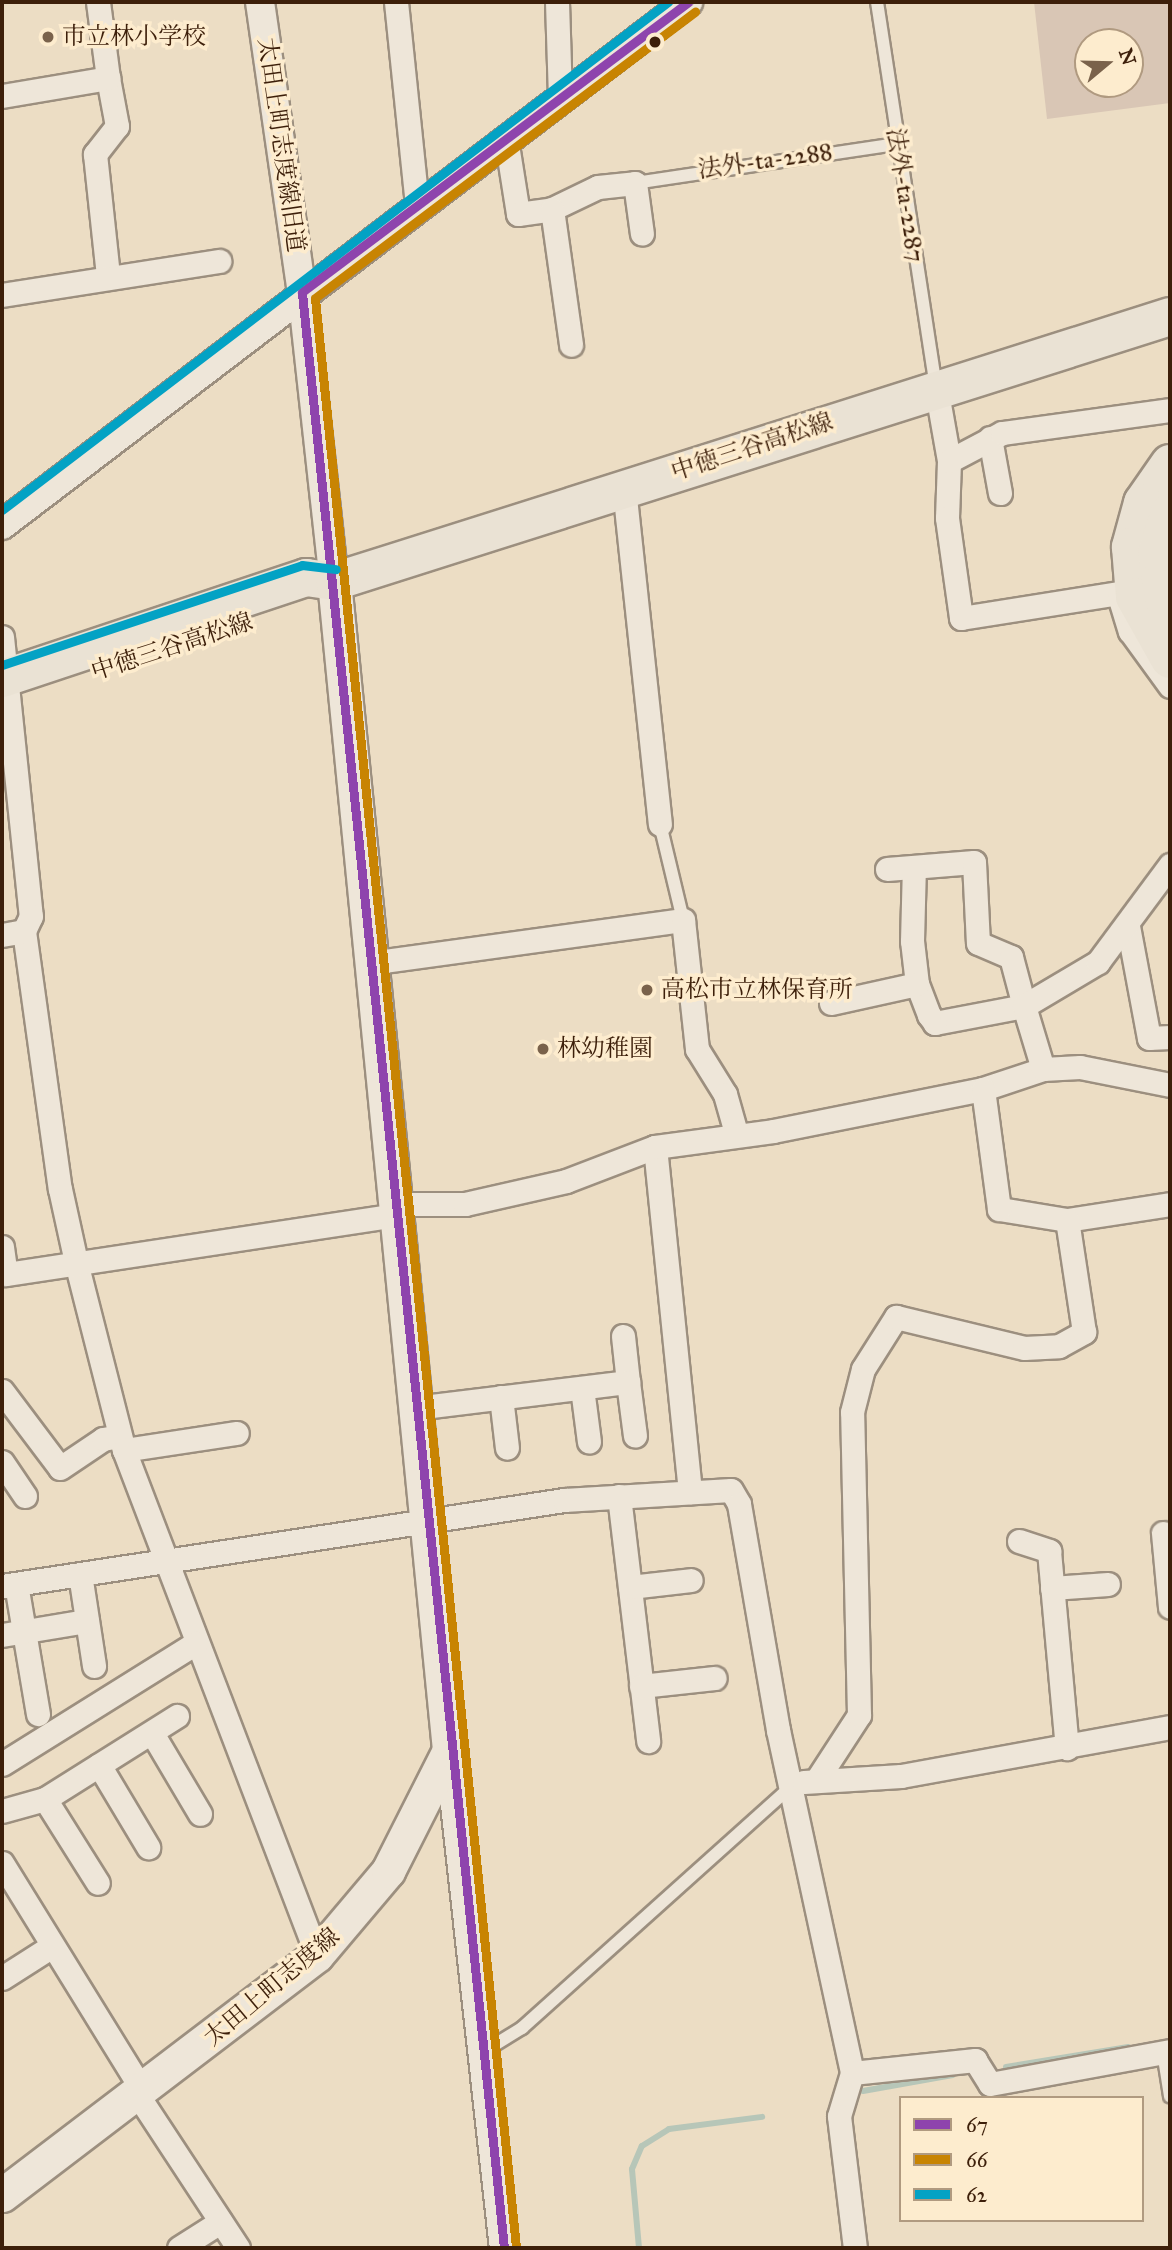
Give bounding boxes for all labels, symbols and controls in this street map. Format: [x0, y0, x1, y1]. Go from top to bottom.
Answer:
place label: 市立林小学校 [62, 23, 206, 51]
north arrow [1074, 28, 1144, 98]
marker: 市立林小学校 [40, 29, 56, 45]
unlabelled marker [648, 35, 662, 49]
street label: 太田上町志度線旧道 [252, 36, 310, 254]
text: N [1114, 45, 1141, 68]
street label: 法外-ta-2287 [880, 126, 930, 264]
street label: 法外-ta-2288 [696, 137, 834, 185]
street label: 中徳三谷高松線 [668, 407, 836, 487]
street label: 中徳三谷高松線 [88, 607, 256, 687]
place label: 高松市立林保育所 [661, 976, 853, 1004]
marker: 高松市立林保育所 [639, 982, 655, 998]
place label: 林幼稚園 [557, 1035, 653, 1063]
marker: 林幼稚園 [535, 1041, 551, 1057]
street label: 太田上町志度線 [198, 1922, 346, 2052]
legend [899, 2096, 1144, 2222]
text: 67 [966, 2112, 988, 2138]
text: 66 [966, 2147, 988, 2173]
text: 62 [966, 2182, 987, 2208]

